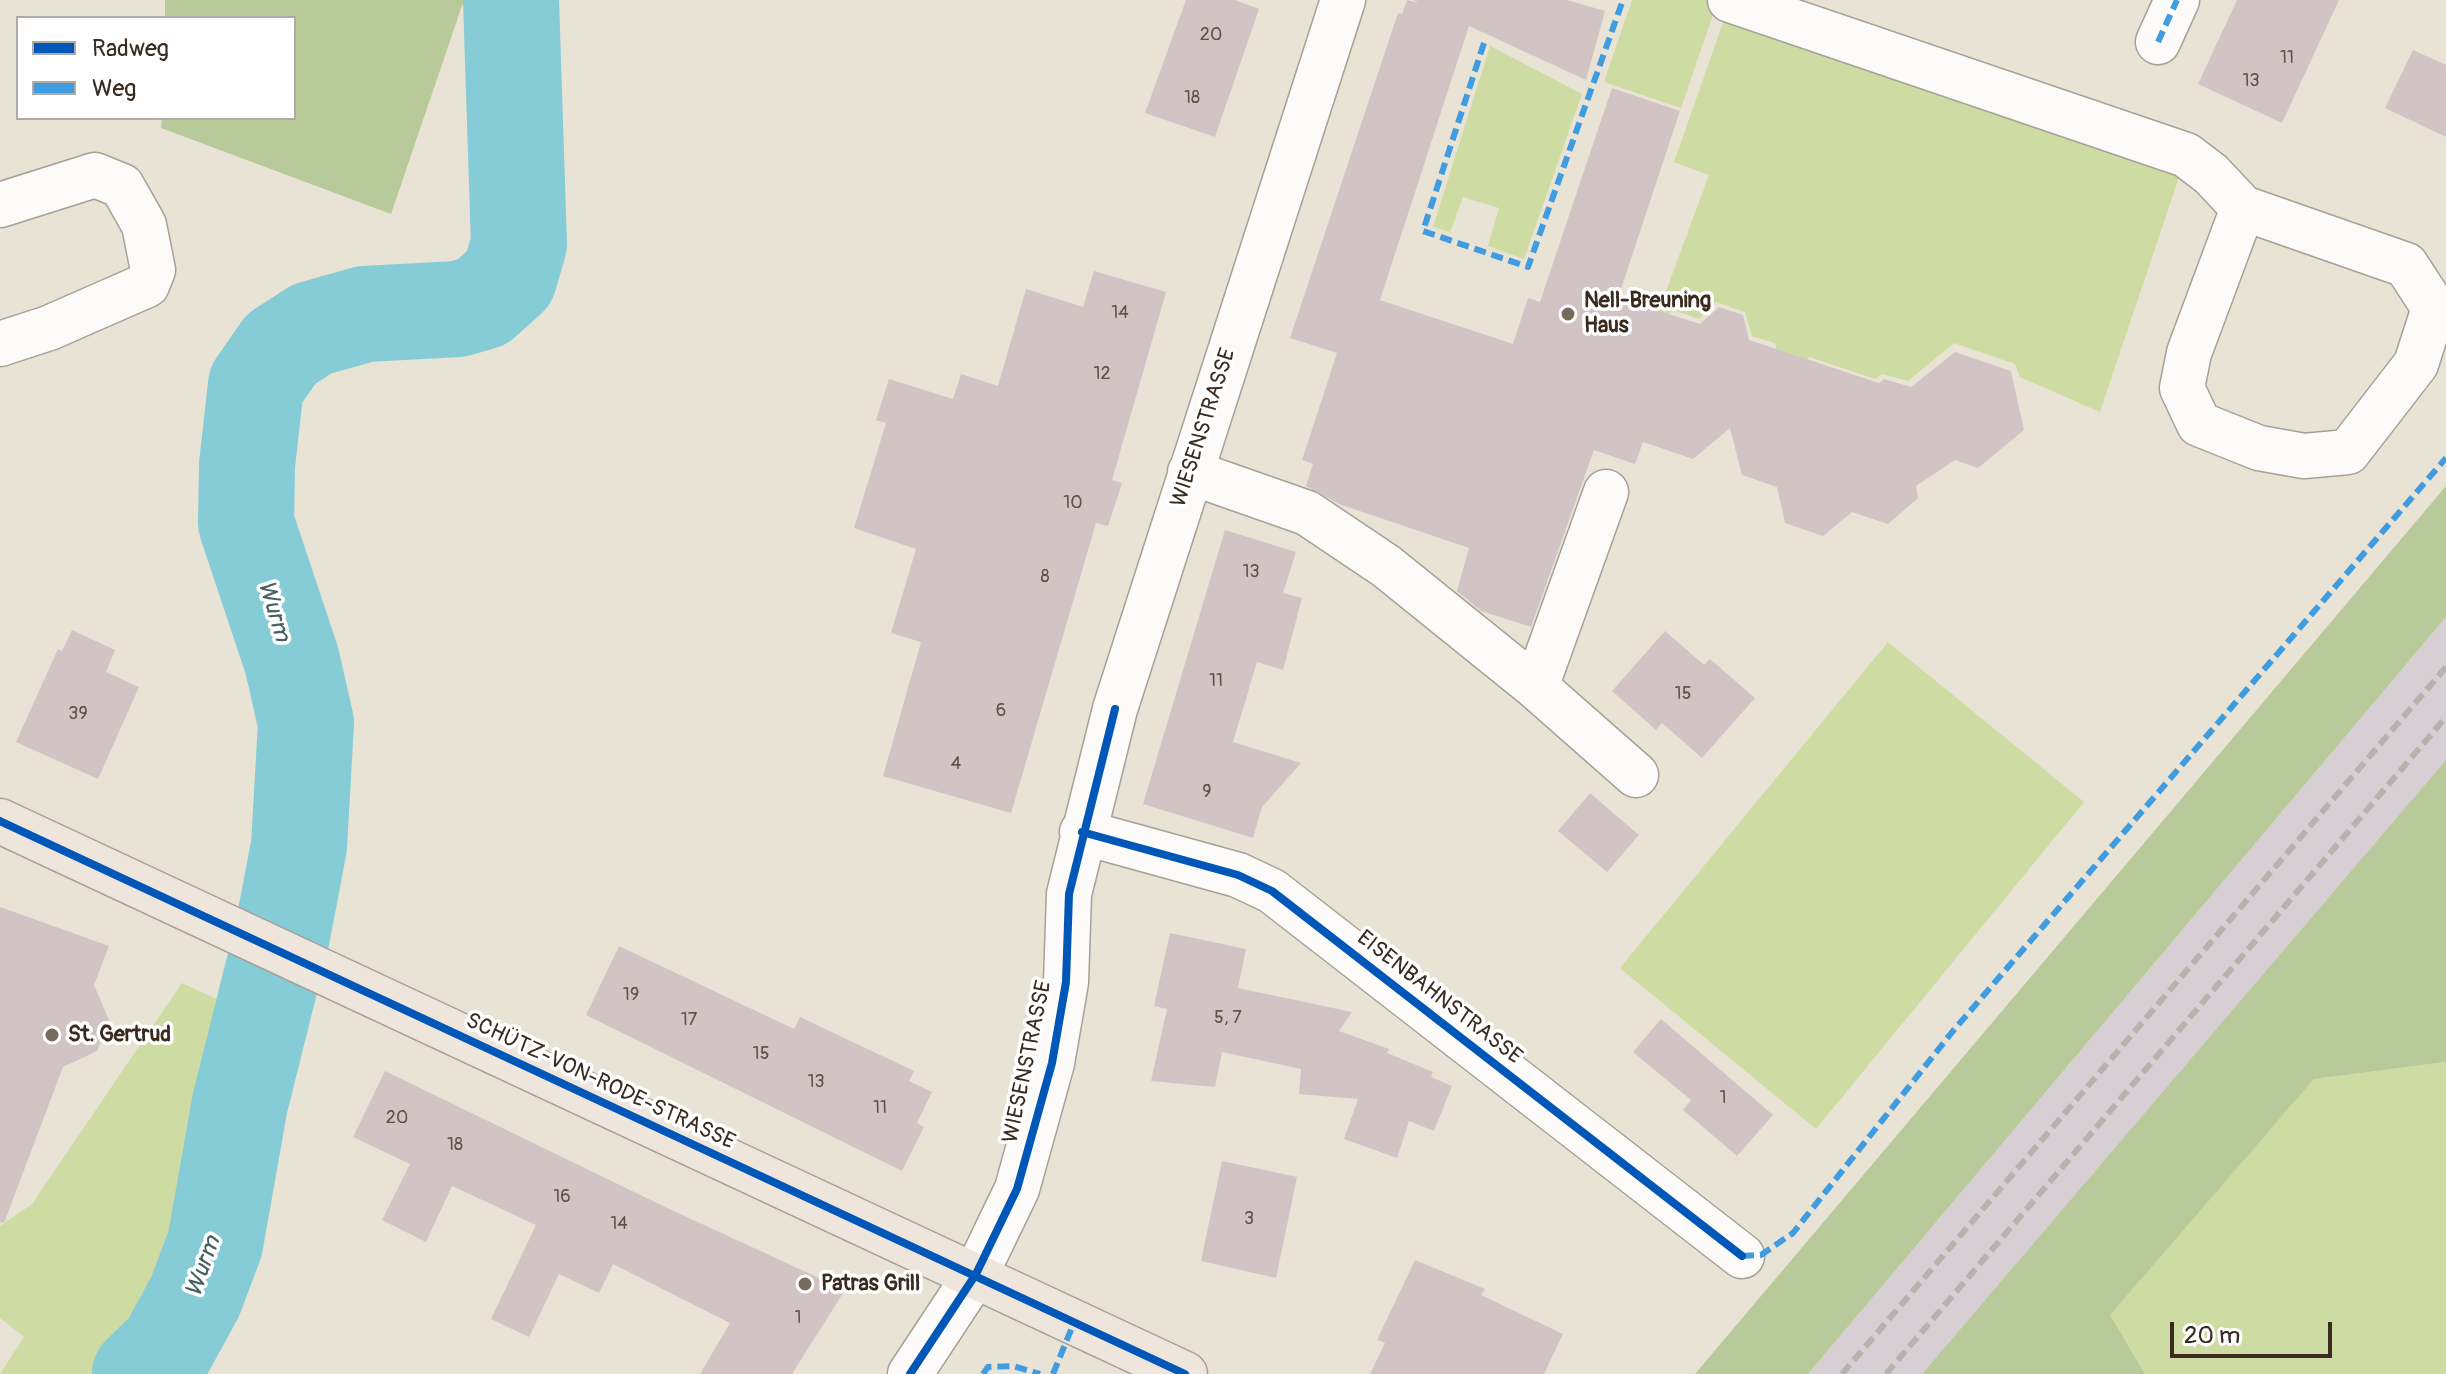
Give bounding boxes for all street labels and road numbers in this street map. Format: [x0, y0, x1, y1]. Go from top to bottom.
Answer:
street label: WIESENSTRASSE [1166, 345, 1242, 511]
street label: EISENBAHNSTRASSE [1351, 925, 1527, 1071]
street label: WIESENSTRASSE [998, 978, 1058, 1146]
street label: SCHÜTZ-VON-RODE-STRASSE [461, 1008, 739, 1156]

